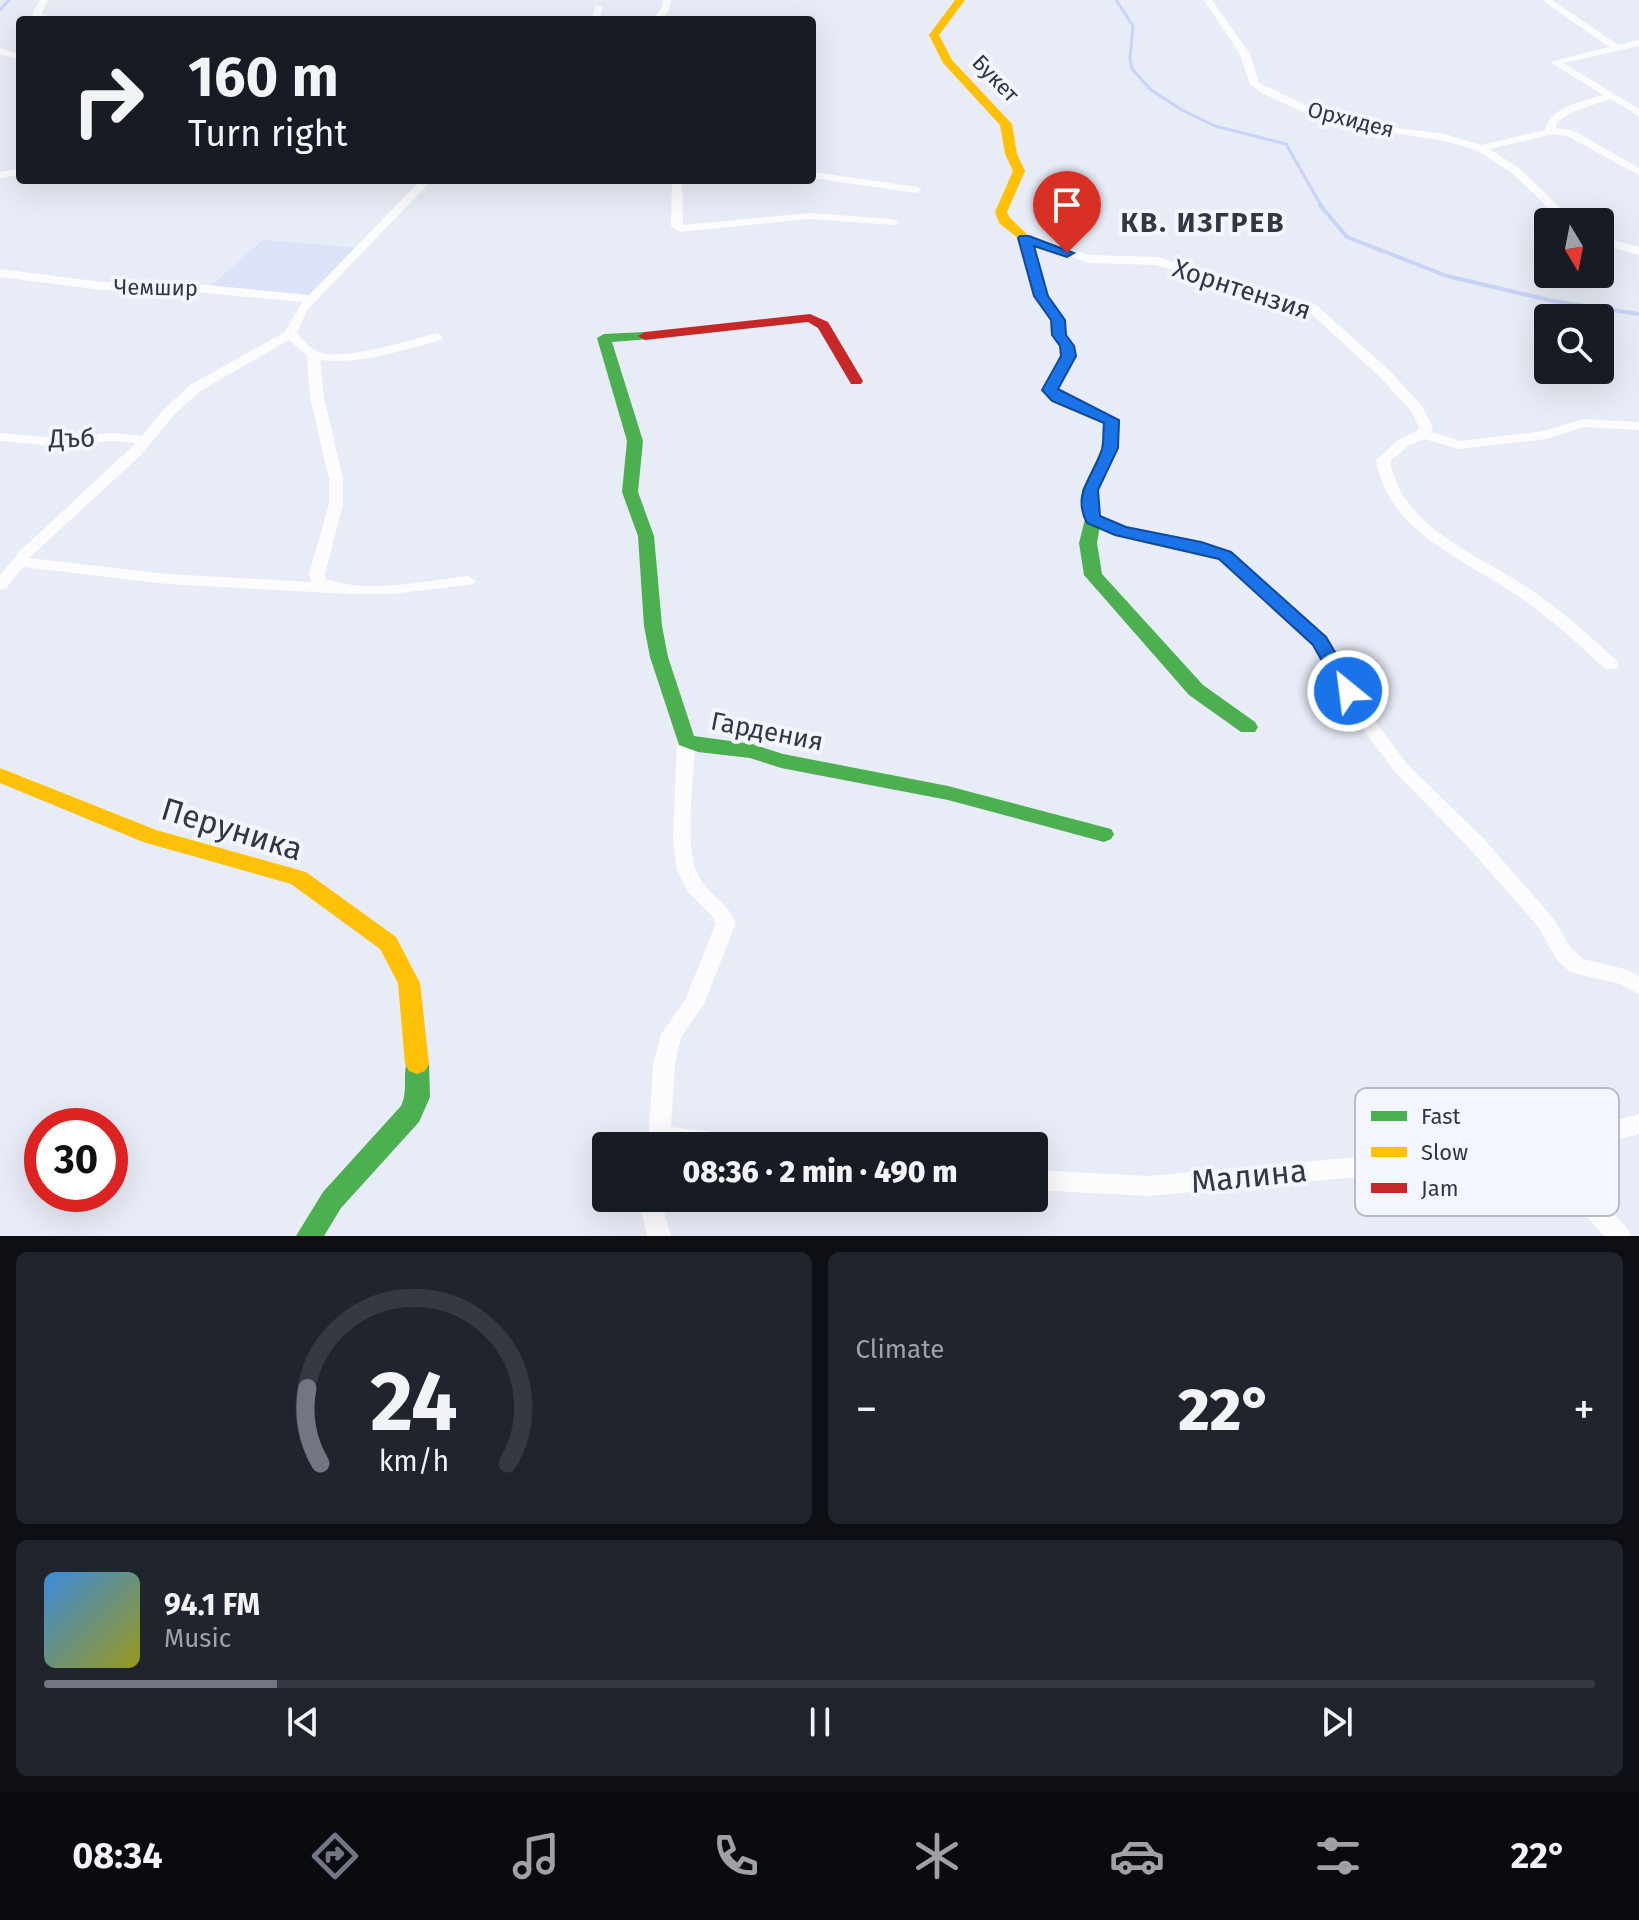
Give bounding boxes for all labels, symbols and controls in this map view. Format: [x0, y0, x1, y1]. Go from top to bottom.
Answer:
text: 160 m [188, 44, 339, 111]
icon: right [56, 48, 160, 152]
street label: Букет [966, 49, 1025, 108]
street label: Орхидея [1305, 96, 1397, 143]
text: Turn right [188, 112, 348, 156]
pin [1033, 171, 1101, 253]
icon: arrive [1045, 183, 1089, 227]
district label: КВ. ИЗГРЕВ [1121, 206, 1285, 239]
north arrow [1534, 208, 1614, 288]
map controls [1534, 208, 1614, 384]
street label: Хорнтензия [1169, 253, 1315, 326]
street label: Чемшир [114, 273, 198, 302]
button: search [1534, 304, 1614, 384]
street label: Дъб [48, 423, 95, 454]
position arrow [1306, 649, 1390, 733]
street label: Гардения [708, 705, 826, 758]
street label: Перуника [157, 790, 307, 868]
legend [1355, 1088, 1619, 1216]
text: Fast [1421, 1103, 1461, 1130]
speed limit sign: 30 [24, 1108, 128, 1212]
text: Slow [1421, 1139, 1468, 1166]
street label: Малина [1189, 1151, 1309, 1201]
text: 08:36 · 2 min · 490 m [682, 1154, 958, 1190]
text: Jam [1421, 1175, 1459, 1202]
text: Climate [856, 1334, 944, 1365]
text: 24 [370, 1352, 458, 1452]
text: 22° [1178, 1374, 1272, 1446]
text: − [856, 1383, 878, 1436]
text: + [1573, 1383, 1595, 1436]
text: km/h [378, 1444, 449, 1479]
text: 94.1 FM [164, 1587, 260, 1623]
text: Music [164, 1623, 231, 1654]
icon: previous [281, 1700, 325, 1744]
icon: pause [798, 1700, 842, 1744]
icon: next [1315, 1700, 1359, 1744]
icon: directions [307, 1828, 363, 1884]
icon: music [508, 1828, 564, 1884]
icon: phone [708, 1828, 764, 1884]
icon: climate [909, 1828, 965, 1884]
icon: car [1109, 1828, 1165, 1884]
icon: filters [1310, 1828, 1366, 1884]
text: 08:34 [72, 1834, 162, 1878]
text: 22° [1511, 1834, 1567, 1878]

